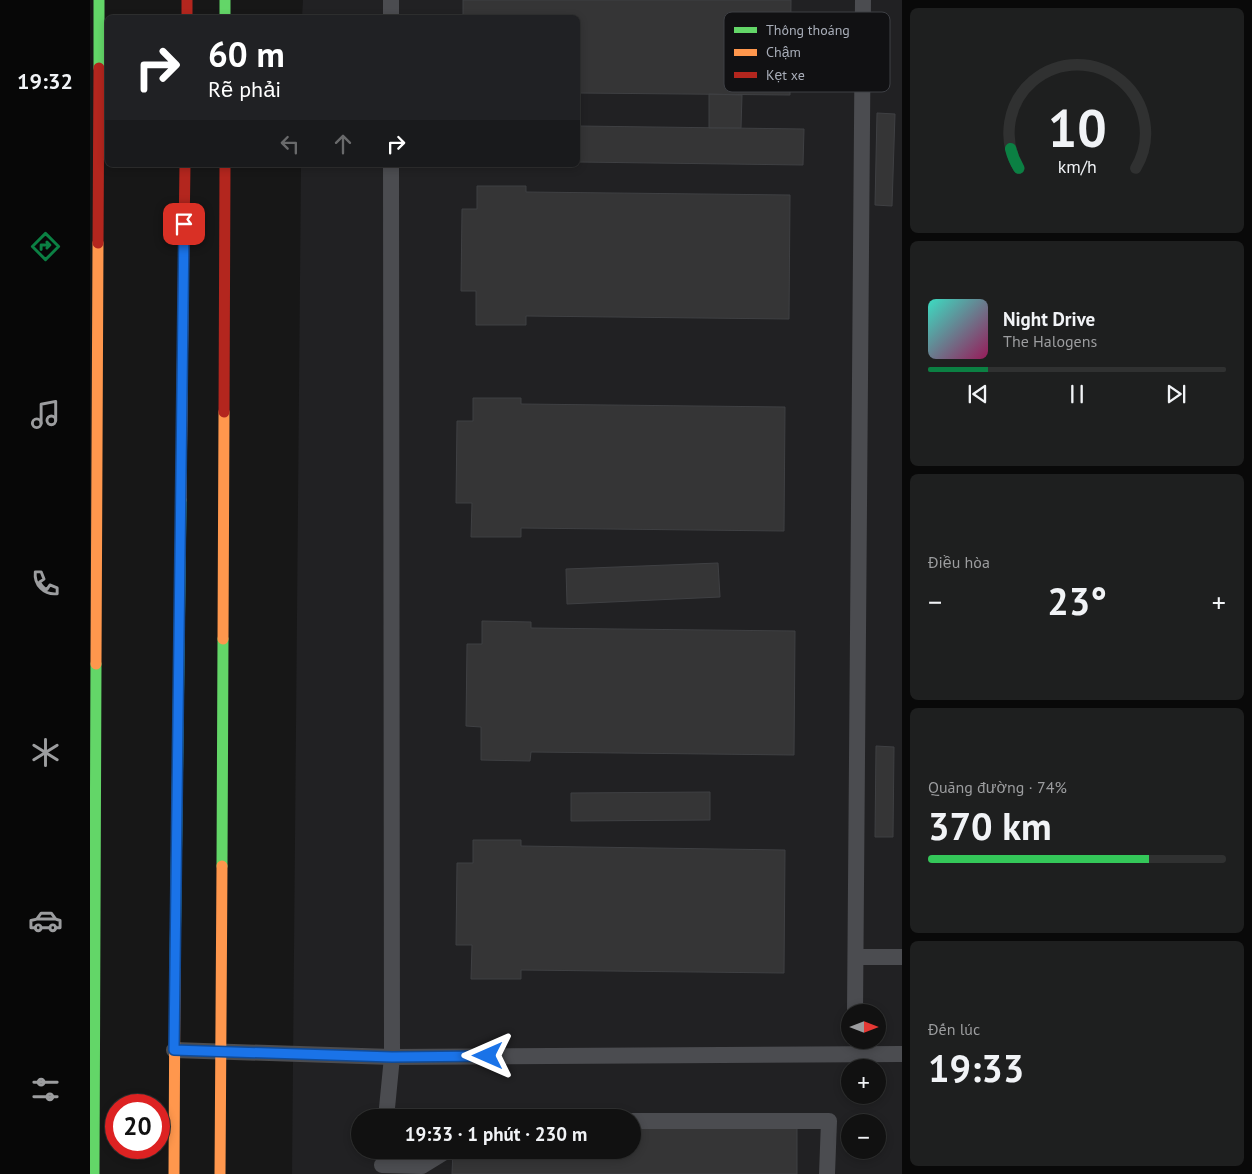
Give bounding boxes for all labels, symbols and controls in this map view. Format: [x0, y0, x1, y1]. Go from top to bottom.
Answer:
legend [724, 12, 890, 92]
text: Thông thoáng [766, 21, 850, 39]
text: 60 m [208, 31, 285, 77]
icon: right [125, 35, 190, 100]
text: Chậm [766, 43, 801, 61]
text: Kẹt xe [766, 66, 805, 84]
text: 19:32 [17, 67, 73, 95]
text: Rẽ phải [208, 75, 281, 103]
text: 10 [1048, 94, 1106, 161]
icon: left [276, 130, 304, 158]
icon: ahead [329, 130, 357, 158]
icon: right [382, 130, 410, 158]
text: km/h [1057, 155, 1097, 178]
pin [163, 203, 205, 245]
icon: arrive [170, 210, 198, 238]
icon: directions [28, 229, 63, 264]
text: Night Drive [1003, 307, 1095, 331]
text: The Halogens [1003, 331, 1097, 351]
icon: previous [964, 380, 992, 408]
icon: pause [1063, 380, 1091, 408]
icon: next [1162, 380, 1190, 408]
icon: music [28, 397, 63, 432]
text: Điều hòa [928, 552, 990, 572]
icon: phone [28, 566, 63, 601]
text: 23° [1047, 576, 1107, 625]
text: − [928, 583, 942, 620]
text: + [1212, 583, 1226, 620]
icon: climate [28, 735, 63, 770]
text: Quãng đường · 74% [928, 777, 1067, 797]
text: 370 km [928, 801, 1052, 850]
icon: car [28, 903, 63, 938]
north arrow [841, 1004, 886, 1049]
map controls [841, 1004, 886, 1159]
text: Đến lúc [928, 1019, 980, 1039]
position arrow [461, 1029, 513, 1081]
text: 19:33 [928, 1043, 1024, 1092]
button: + [841, 1059, 886, 1104]
icon: filters [28, 1072, 63, 1107]
speed limit sign: 20 [105, 1094, 170, 1159]
button: − [841, 1114, 886, 1159]
text: 19:33 · 1 phút · 230 m [405, 1122, 587, 1146]

